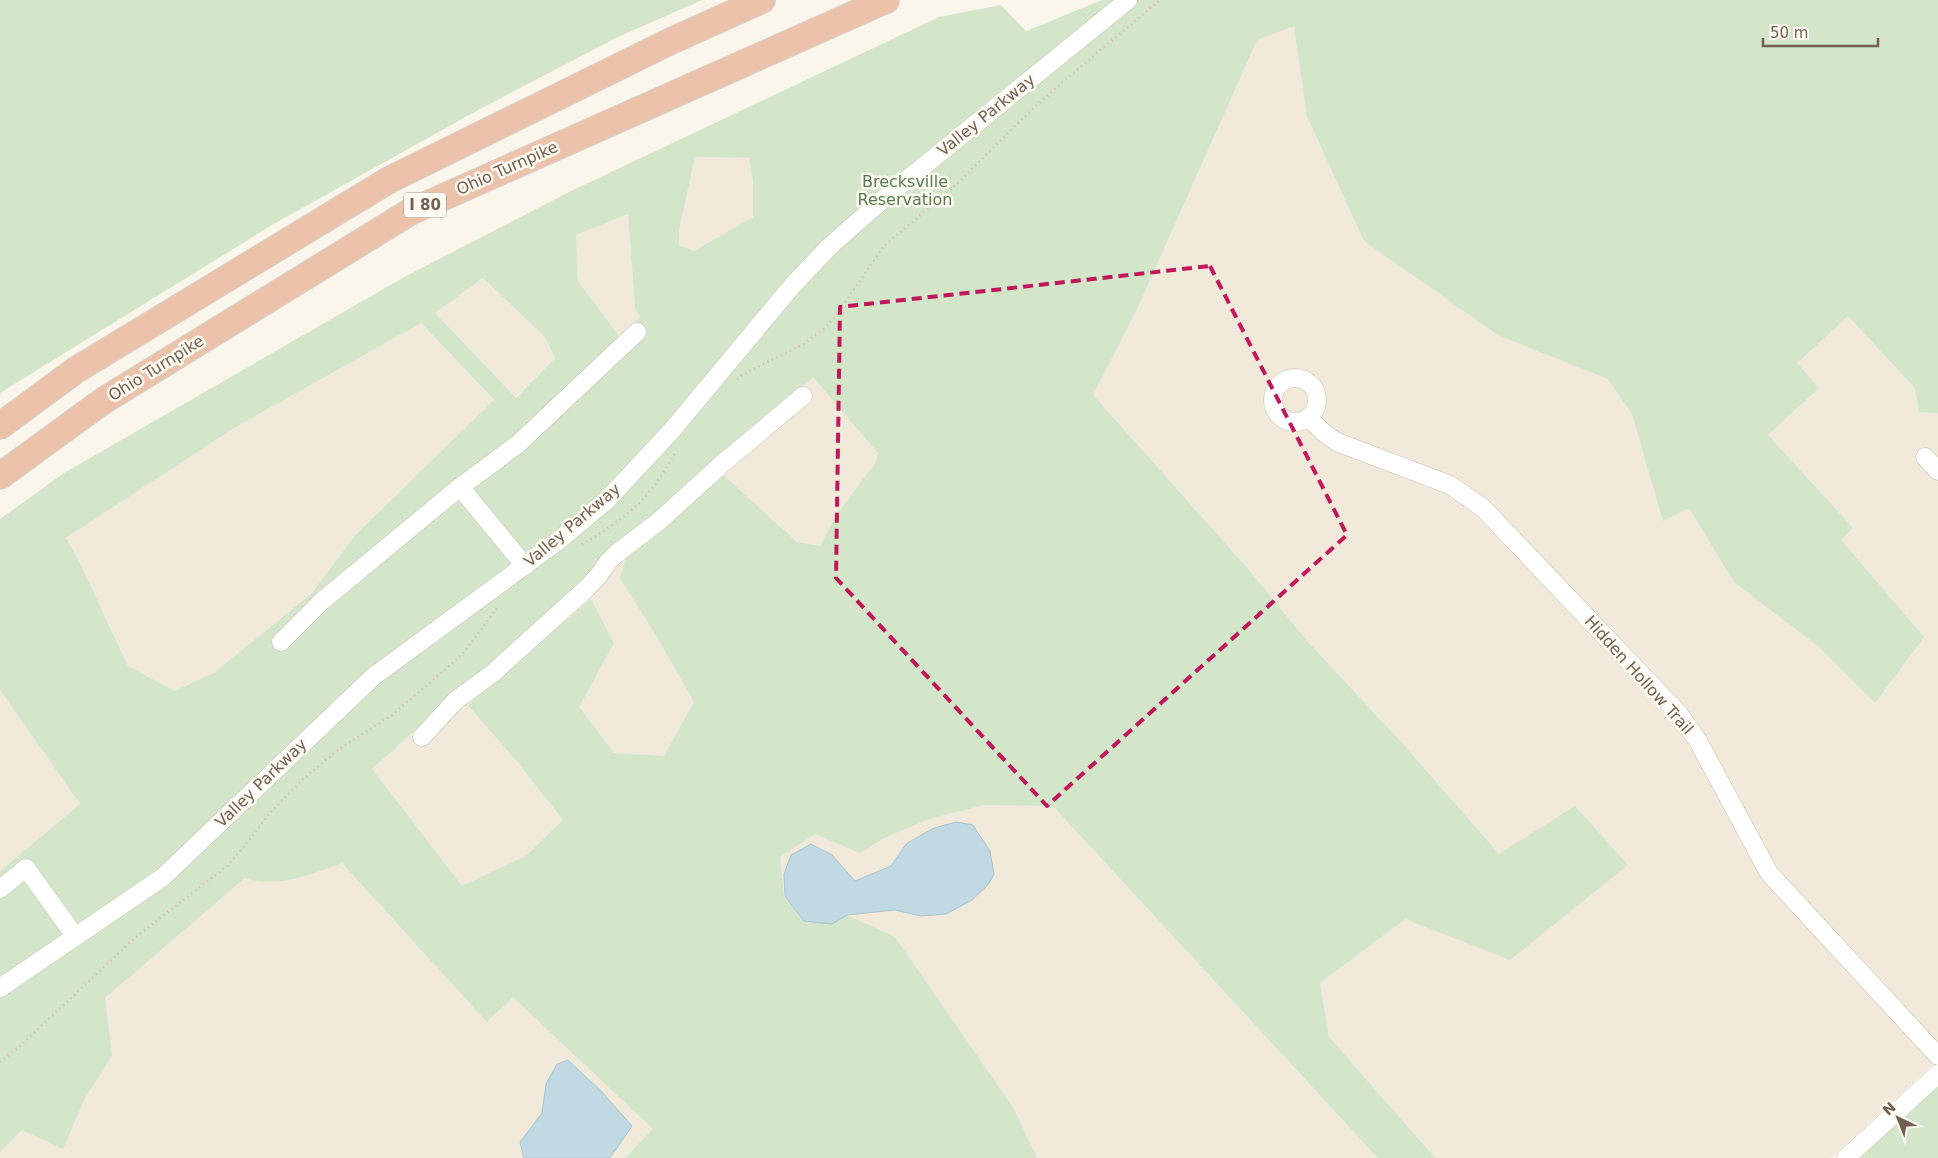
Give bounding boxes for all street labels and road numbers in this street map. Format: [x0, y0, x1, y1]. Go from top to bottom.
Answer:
street label: Valley Parkway [933, 70, 1039, 160]
street label: Ohio Turnpike [453, 137, 561, 199]
road number: I 80 [404, 192, 446, 218]
street label: Ohio Turnpike [105, 331, 207, 405]
street label: Valley Parkway [520, 479, 624, 571]
street label: Hidden Hollow Trail [1581, 612, 1697, 738]
street label: Valley Parkway [211, 735, 311, 831]

